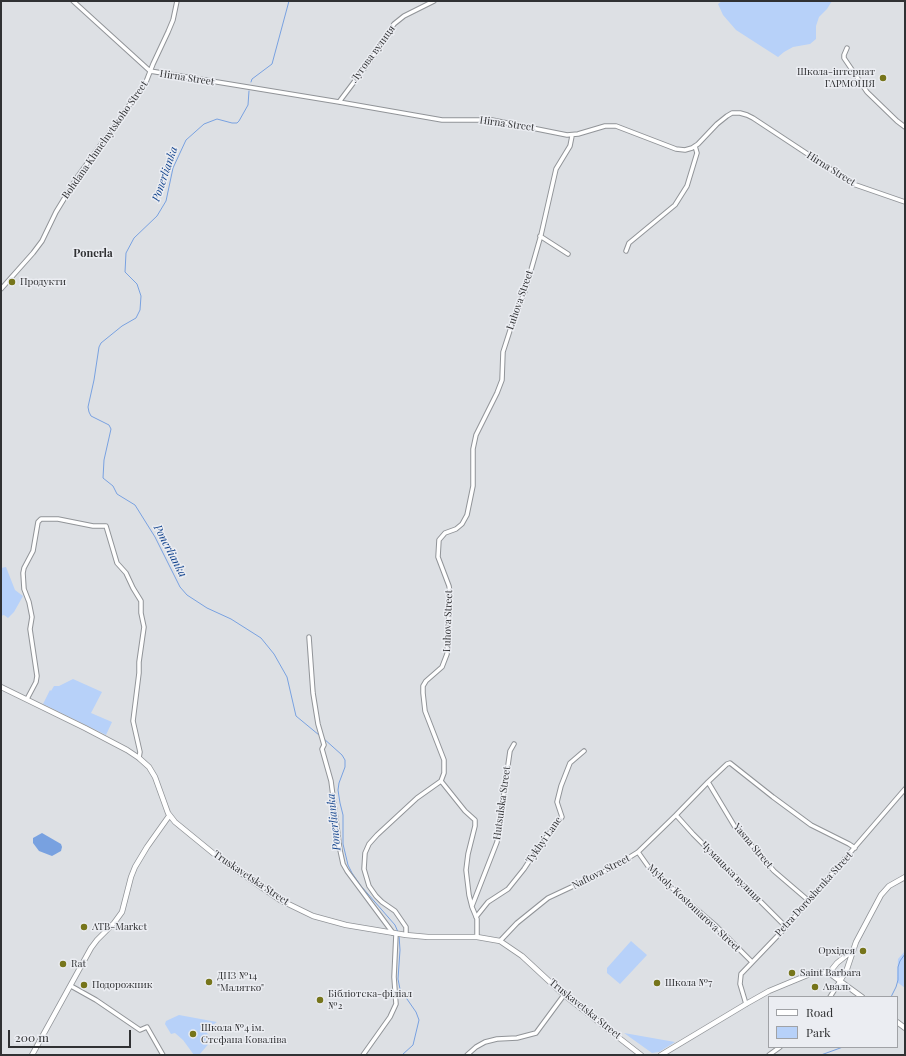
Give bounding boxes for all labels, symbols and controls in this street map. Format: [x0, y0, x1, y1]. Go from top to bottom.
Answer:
street label: Лугова вулиця [348, 23, 398, 85]
place label: Школа-інтернат ГАРМОНІЯ [797, 66, 875, 90]
street label: Hirna Street [159, 68, 215, 88]
marker: Школа-інтернат ГАРМОНІЯ [878, 73, 888, 83]
street label: Bohdana Khmelnytskoho Street [60, 79, 150, 201]
street label: Hirna Street [479, 114, 535, 134]
water label: Ponerlianka [149, 145, 181, 203]
street label: Hirna Street [804, 149, 858, 189]
district label: Ponerla [73, 247, 113, 261]
street label: Luhova Street [504, 269, 536, 331]
place label: Продукти [20, 276, 66, 288]
marker: Продукти [7, 277, 17, 287]
water label: Ponerlianka [151, 523, 189, 579]
street label: Luhova Street [441, 590, 455, 652]
street label: Hutsulska Street [491, 765, 513, 841]
water label: Ponerlianka [324, 793, 344, 851]
street label: Tykhyi Lane [524, 814, 564, 866]
street label: Yasna Street [731, 821, 775, 871]
street label: Чумацька вулиця [698, 839, 764, 905]
street label: Truskavetska Street [211, 848, 291, 908]
street label: Petra Doroshenka Street [773, 849, 855, 939]
street label: Naftova Street [570, 852, 632, 892]
street label: Mykoly Kostomarova Street [645, 862, 743, 954]
place label: ATB-Market [92, 921, 147, 933]
marker: ATB-Market [79, 922, 89, 932]
place label: Орхідея [818, 945, 855, 957]
marker: Орхідея [858, 946, 868, 956]
place label: Rat [71, 958, 86, 970]
marker: Rat [58, 959, 68, 969]
place label: Saint Barbara [800, 967, 861, 979]
marker: Saint Barbara [787, 968, 797, 978]
place label: ДНЗ №14 "Малятко" [217, 970, 264, 994]
street label: Truskavetska Street [547, 976, 623, 1042]
marker: ДНЗ №14 "Малятко" [204, 977, 214, 987]
place label: Школа №7 [665, 977, 712, 989]
marker: Школа №7 [652, 978, 662, 988]
place label: Подорожник [92, 979, 152, 991]
marker: Подорожник [79, 980, 89, 990]
place label: Аваль [823, 981, 851, 993]
marker: Аваль [810, 982, 820, 992]
place label: Бібліотека-філіал №2 [328, 988, 412, 1012]
marker: Бібліотека-філіал №2 [315, 995, 325, 1005]
legend [768, 996, 898, 1048]
text: Road [806, 1004, 833, 1020]
scale bar [10, 1022, 133, 1048]
place label: Школа №4 ім. Стефана Коваліва [201, 1022, 287, 1046]
text: Park [806, 1024, 831, 1040]
text: 200 m [15, 1029, 49, 1045]
marker: Школа №4 ім. Стефана Коваліва [188, 1029, 198, 1039]

